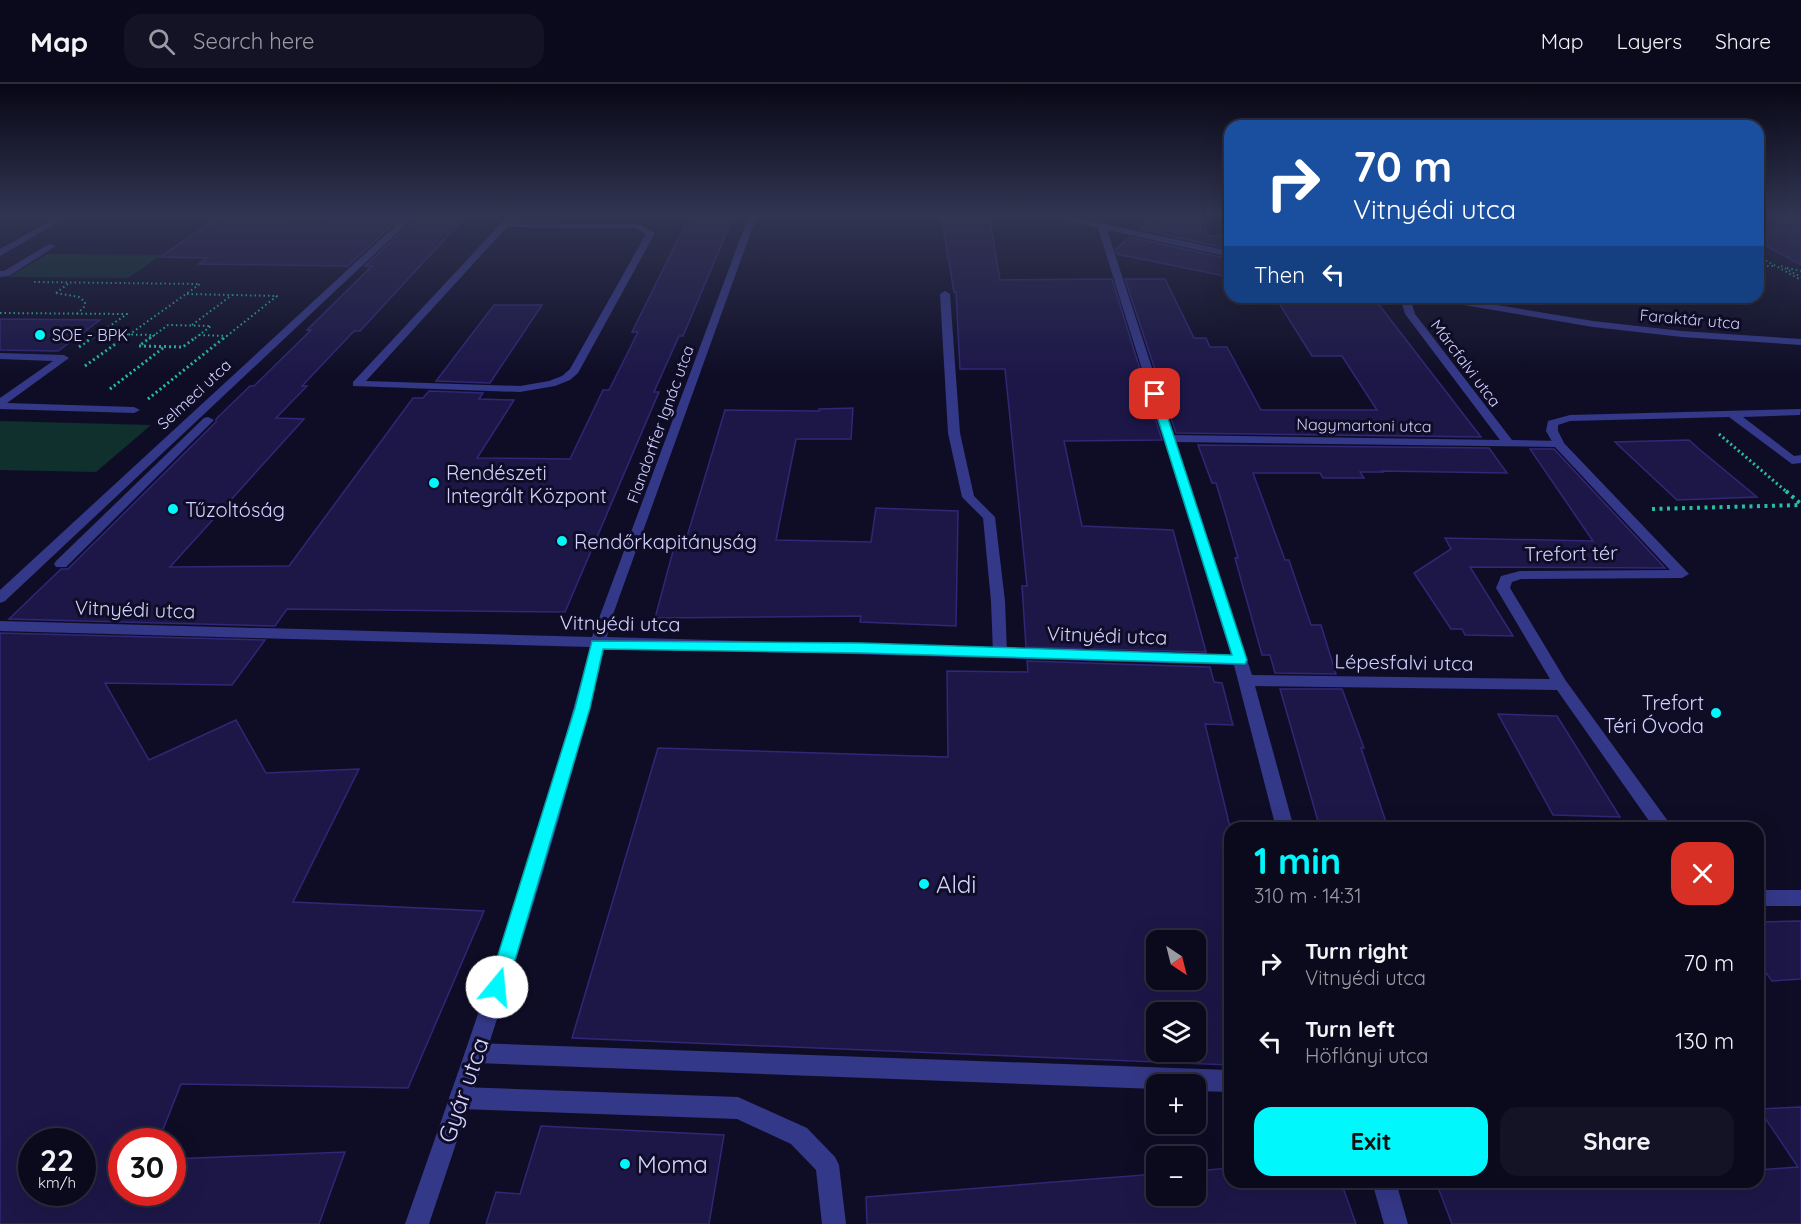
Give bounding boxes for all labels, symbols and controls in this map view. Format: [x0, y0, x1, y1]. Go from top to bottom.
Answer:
search box [124, 14, 544, 68]
text: Map [30, 24, 88, 59]
icon: search [145, 25, 178, 58]
text: Search here [193, 27, 315, 55]
text: Map [1541, 28, 1584, 54]
text: Layers [1617, 28, 1682, 54]
text: Share [1715, 28, 1771, 54]
text: 70 m [1353, 140, 1452, 193]
icon: right [1254, 144, 1332, 222]
text: Vitnyédi utca [1353, 192, 1516, 226]
icon: left [1317, 258, 1350, 291]
text: Then [1254, 261, 1305, 289]
street label: Faraktár utca [1639, 305, 1741, 333]
street label: Márcfalvi utca [1427, 315, 1505, 411]
place label: SOE - BPK [52, 325, 128, 345]
marker: SOE - BPK [33, 328, 47, 342]
street label: Flandorffer Ignác utca [622, 342, 698, 506]
street label: Selmeci utca [153, 355, 235, 433]
pin [1129, 368, 1180, 419]
icon: arrive [1138, 377, 1171, 410]
street label: Nagymartoni utca [1296, 414, 1432, 436]
place label: Rendészeti Integrált Központ [446, 460, 607, 508]
marker: Rendészeti Integrált Központ [427, 476, 441, 490]
place label: Tűzoltóság [185, 497, 285, 522]
marker: Tűzoltóság [166, 502, 180, 516]
place label: Rendőrkapitányság [574, 529, 757, 554]
marker: Rendőrkapitányság [555, 534, 569, 548]
street label: Trefort tér [1524, 540, 1618, 566]
street label: Vitnyédi utca [74, 594, 196, 624]
street label: Vitnyédi utca [559, 609, 681, 637]
street label: Vitnyédi utca [1046, 620, 1168, 650]
street label: Lépesfalvi utca [1334, 648, 1474, 676]
place label: Trefort Téri Óvoda [1603, 690, 1704, 738]
marker: Trefort Téri Óvoda [1709, 706, 1723, 720]
text: 1 min [1254, 838, 1341, 883]
button: close [1671, 842, 1734, 905]
place label: Aldi [936, 869, 977, 899]
marker: Aldi [917, 877, 931, 891]
text: 310 m · 14:31 [1254, 883, 1362, 908]
north arrow [1146, 930, 1206, 990]
map controls [1146, 930, 1206, 1206]
text: Turn right [1305, 937, 1409, 965]
icon: right [1254, 947, 1287, 980]
text: 70 m [1684, 949, 1734, 977]
position arrow [465, 955, 529, 1019]
text: Vitnyédi utca [1305, 965, 1426, 990]
button: layers [1146, 1002, 1206, 1062]
text: Turn left [1305, 1015, 1395, 1043]
icon: left [1254, 1025, 1287, 1058]
text: 130 m [1675, 1027, 1734, 1055]
street label: Gyár utca [431, 1033, 495, 1147]
text: Höflányi utca [1305, 1043, 1428, 1068]
button: + [1146, 1074, 1206, 1134]
button: Exit [1254, 1107, 1488, 1176]
button: Share [1500, 1107, 1734, 1176]
speed limit sign: 30 [108, 1128, 186, 1206]
text: 22 [40, 1141, 74, 1179]
button: − [1146, 1146, 1206, 1206]
place label: Moma [637, 1149, 708, 1179]
marker: Moma [618, 1157, 632, 1171]
text: km/h [38, 1173, 76, 1192]

